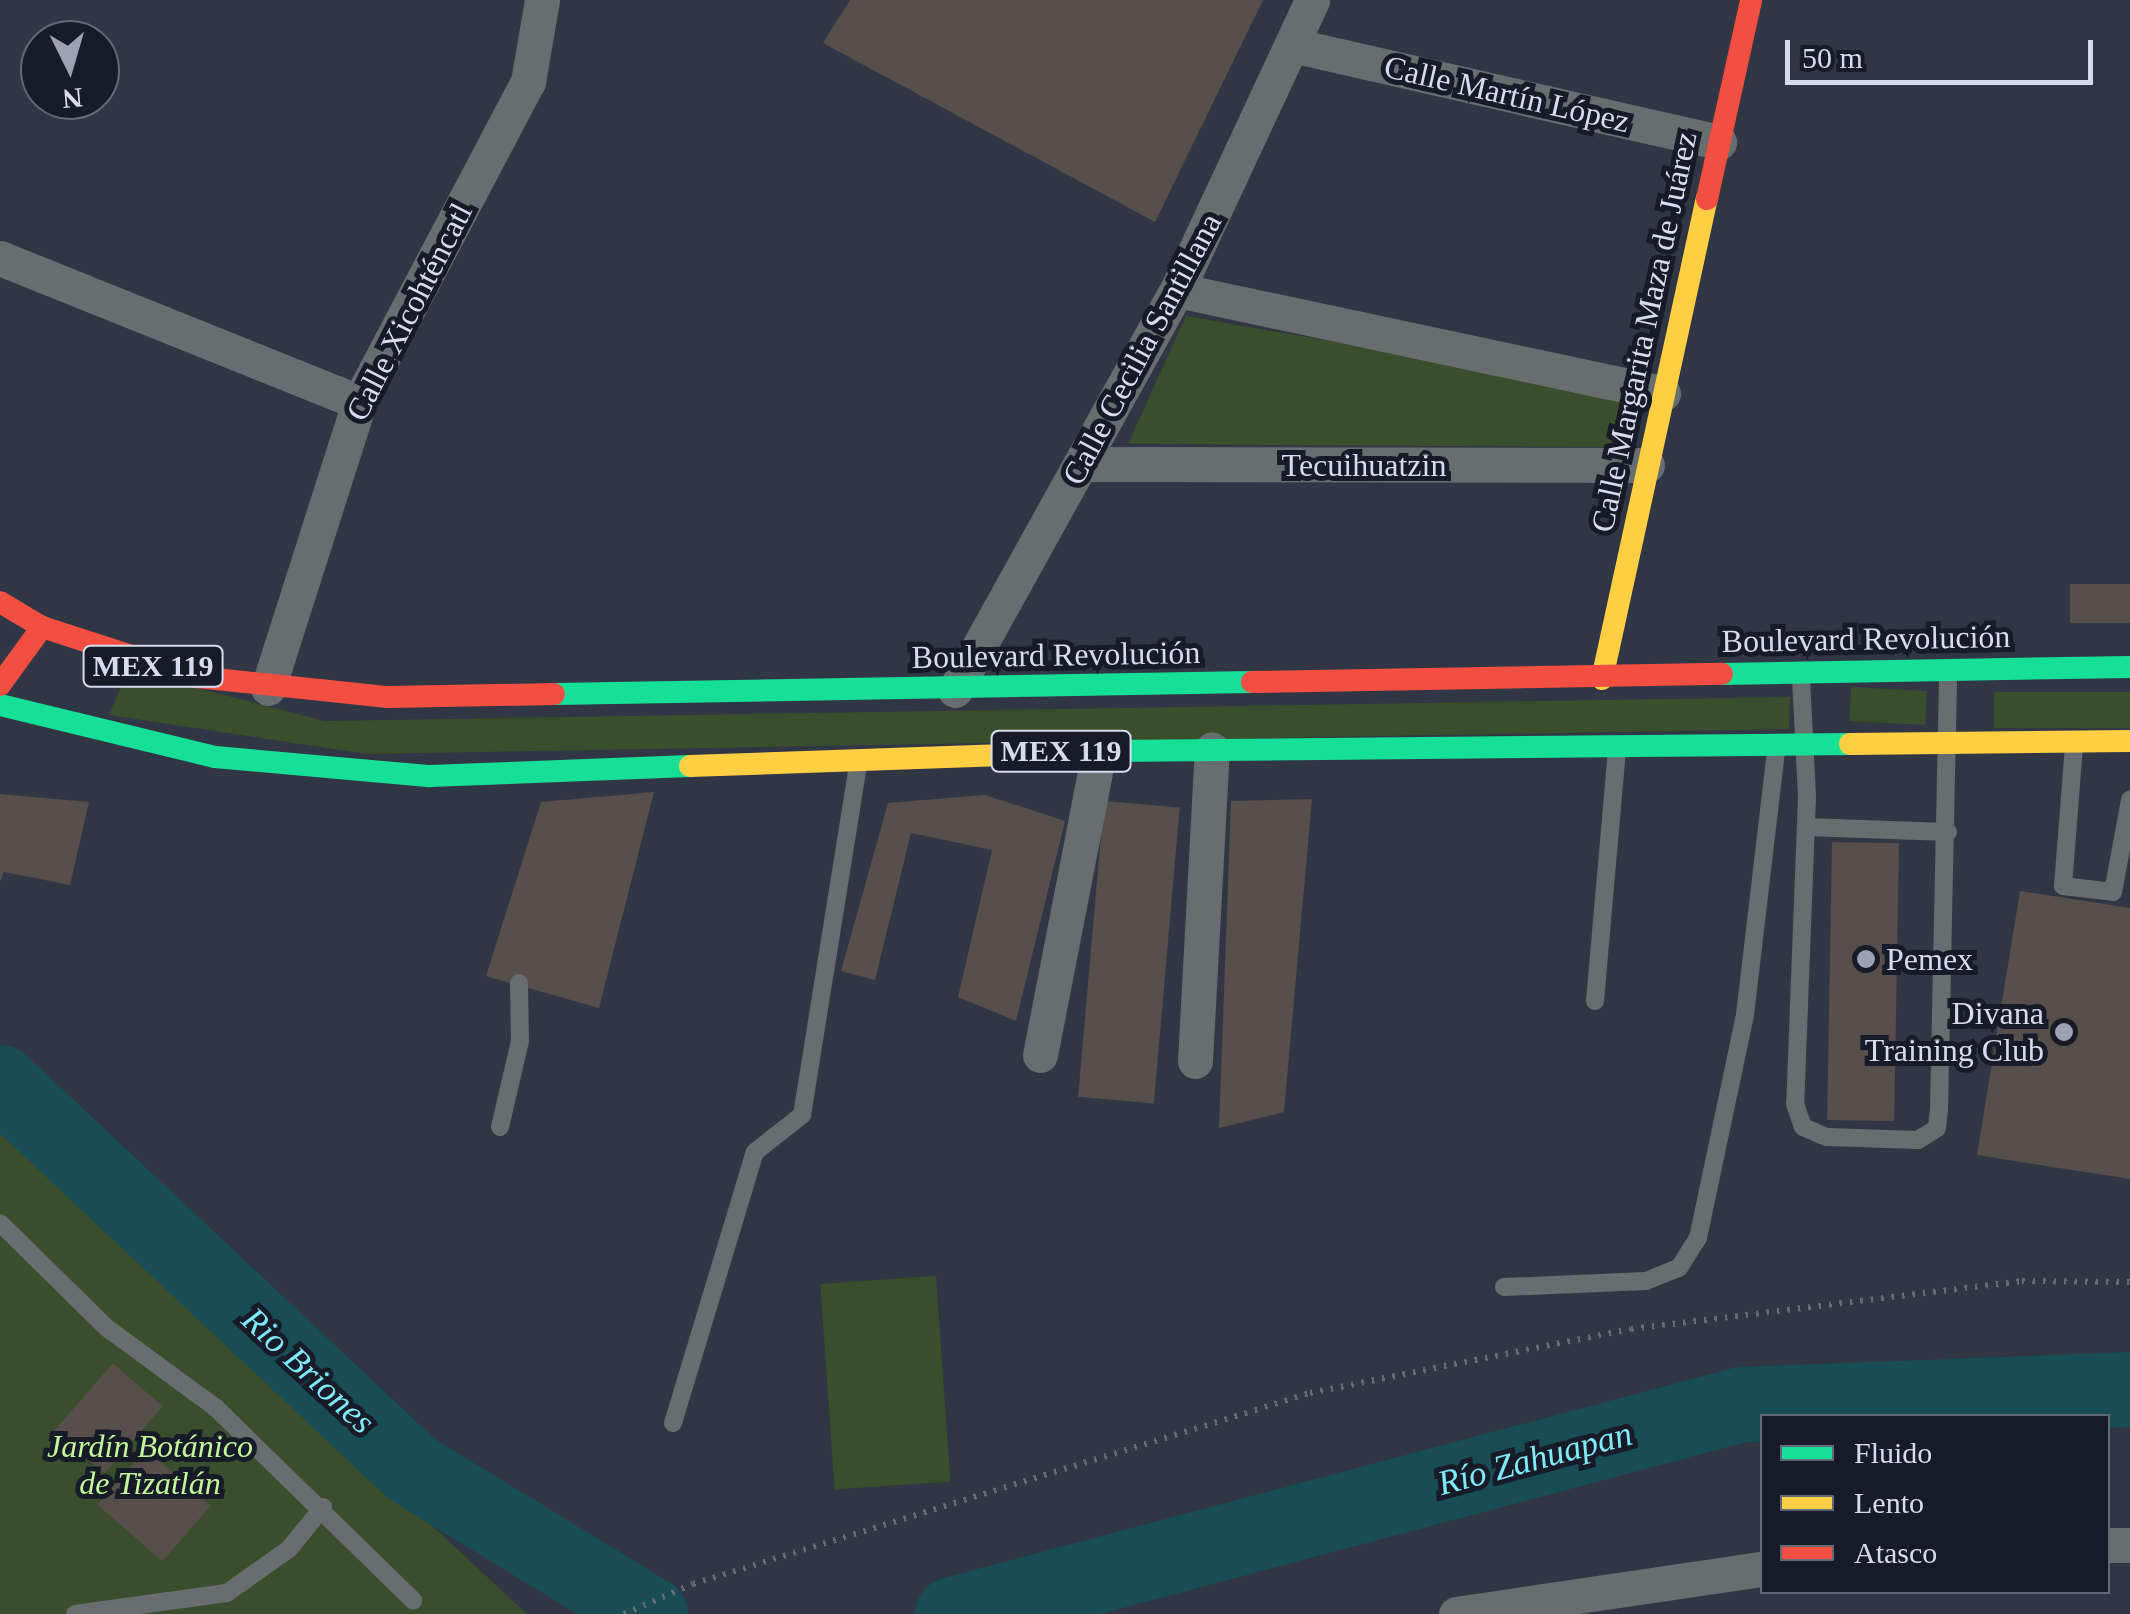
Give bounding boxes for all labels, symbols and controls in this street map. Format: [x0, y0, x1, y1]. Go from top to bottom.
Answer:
north arrow [20, 20, 120, 120]
scale bar [1790, 20, 2098, 82]
text: 50 m [1802, 41, 1863, 74]
street label: Calle Martín López [1381, 47, 1633, 141]
text: N [61, 82, 84, 115]
street label: Calle Margarita Maza de Juárez [1583, 128, 1705, 536]
street label: Calle Xicohténcatl [338, 197, 480, 427]
street label: Calle Cecilia Santillana [1054, 207, 1230, 491]
street label: Tecuihuatzin [1282, 446, 1446, 484]
street label: Boulevard Revolución [1721, 617, 2011, 661]
street label: Boulevard Revolución [911, 633, 1201, 677]
road number: MEX 119 [80, 641, 226, 691]
road number: MEX 119 [988, 726, 1134, 776]
place label: Pemex [1886, 940, 1973, 978]
marker: Pemex [1855, 948, 1877, 970]
place label: Divana Training Club [1865, 995, 2044, 1070]
marker: Divana Training Club [2053, 1021, 2075, 1043]
water label: Rio Briones [233, 1299, 383, 1443]
water label: Río Zahuapan [1433, 1413, 1637, 1505]
legend [1760, 1414, 2110, 1594]
park label: Jardín Botánico de Tizatlán [47, 1428, 253, 1503]
text: Fluido [1854, 1436, 1932, 1469]
text: Lento [1854, 1486, 1924, 1519]
text: Atasco [1854, 1536, 1937, 1569]

